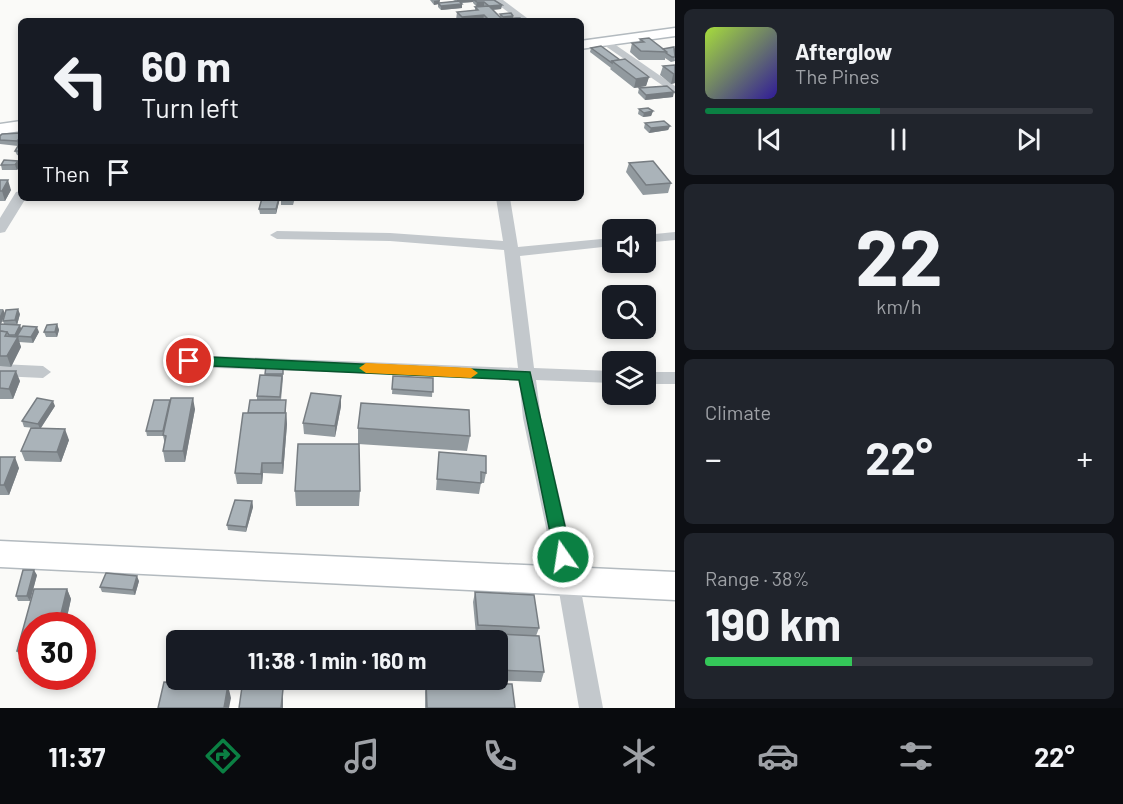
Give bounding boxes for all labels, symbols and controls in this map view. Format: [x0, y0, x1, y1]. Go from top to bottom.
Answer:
text: Afterglow [795, 38, 892, 64]
text: 60 m [141, 40, 231, 90]
icon: left [42, 42, 120, 120]
text: The Pines [795, 64, 879, 88]
text: Turn left [141, 91, 239, 123]
icon: previous [753, 123, 786, 156]
icon: pause [882, 123, 915, 156]
icon: next [1012, 123, 1045, 156]
icon: arrive [102, 156, 135, 189]
text: Then [42, 160, 90, 186]
text: 22 [855, 208, 943, 302]
map controls [602, 219, 656, 405]
button: sound [602, 219, 656, 273]
button: search [602, 285, 656, 339]
text: km/h [876, 294, 922, 318]
pin [163, 335, 214, 386]
icon: arrive [172, 344, 205, 377]
button: layers [602, 351, 656, 405]
text: Climate [705, 400, 771, 424]
text: 22° [865, 430, 933, 484]
text: − [705, 438, 722, 478]
text: + [1076, 438, 1093, 478]
position arrow [531, 525, 595, 589]
text: Range · 38% [705, 566, 809, 590]
text: 190 km [705, 596, 841, 650]
speed limit sign: 30 [18, 612, 96, 690]
text: 11:38 · 1 min · 160 m [248, 647, 426, 673]
icon: directions [202, 735, 244, 777]
icon: music [341, 735, 383, 777]
icon: phone [479, 735, 521, 777]
icon: climate [618, 735, 660, 777]
icon: car [757, 735, 799, 777]
icon: filters [895, 735, 937, 777]
text: 11:37 [48, 740, 105, 772]
text: 22° [1034, 740, 1075, 772]

